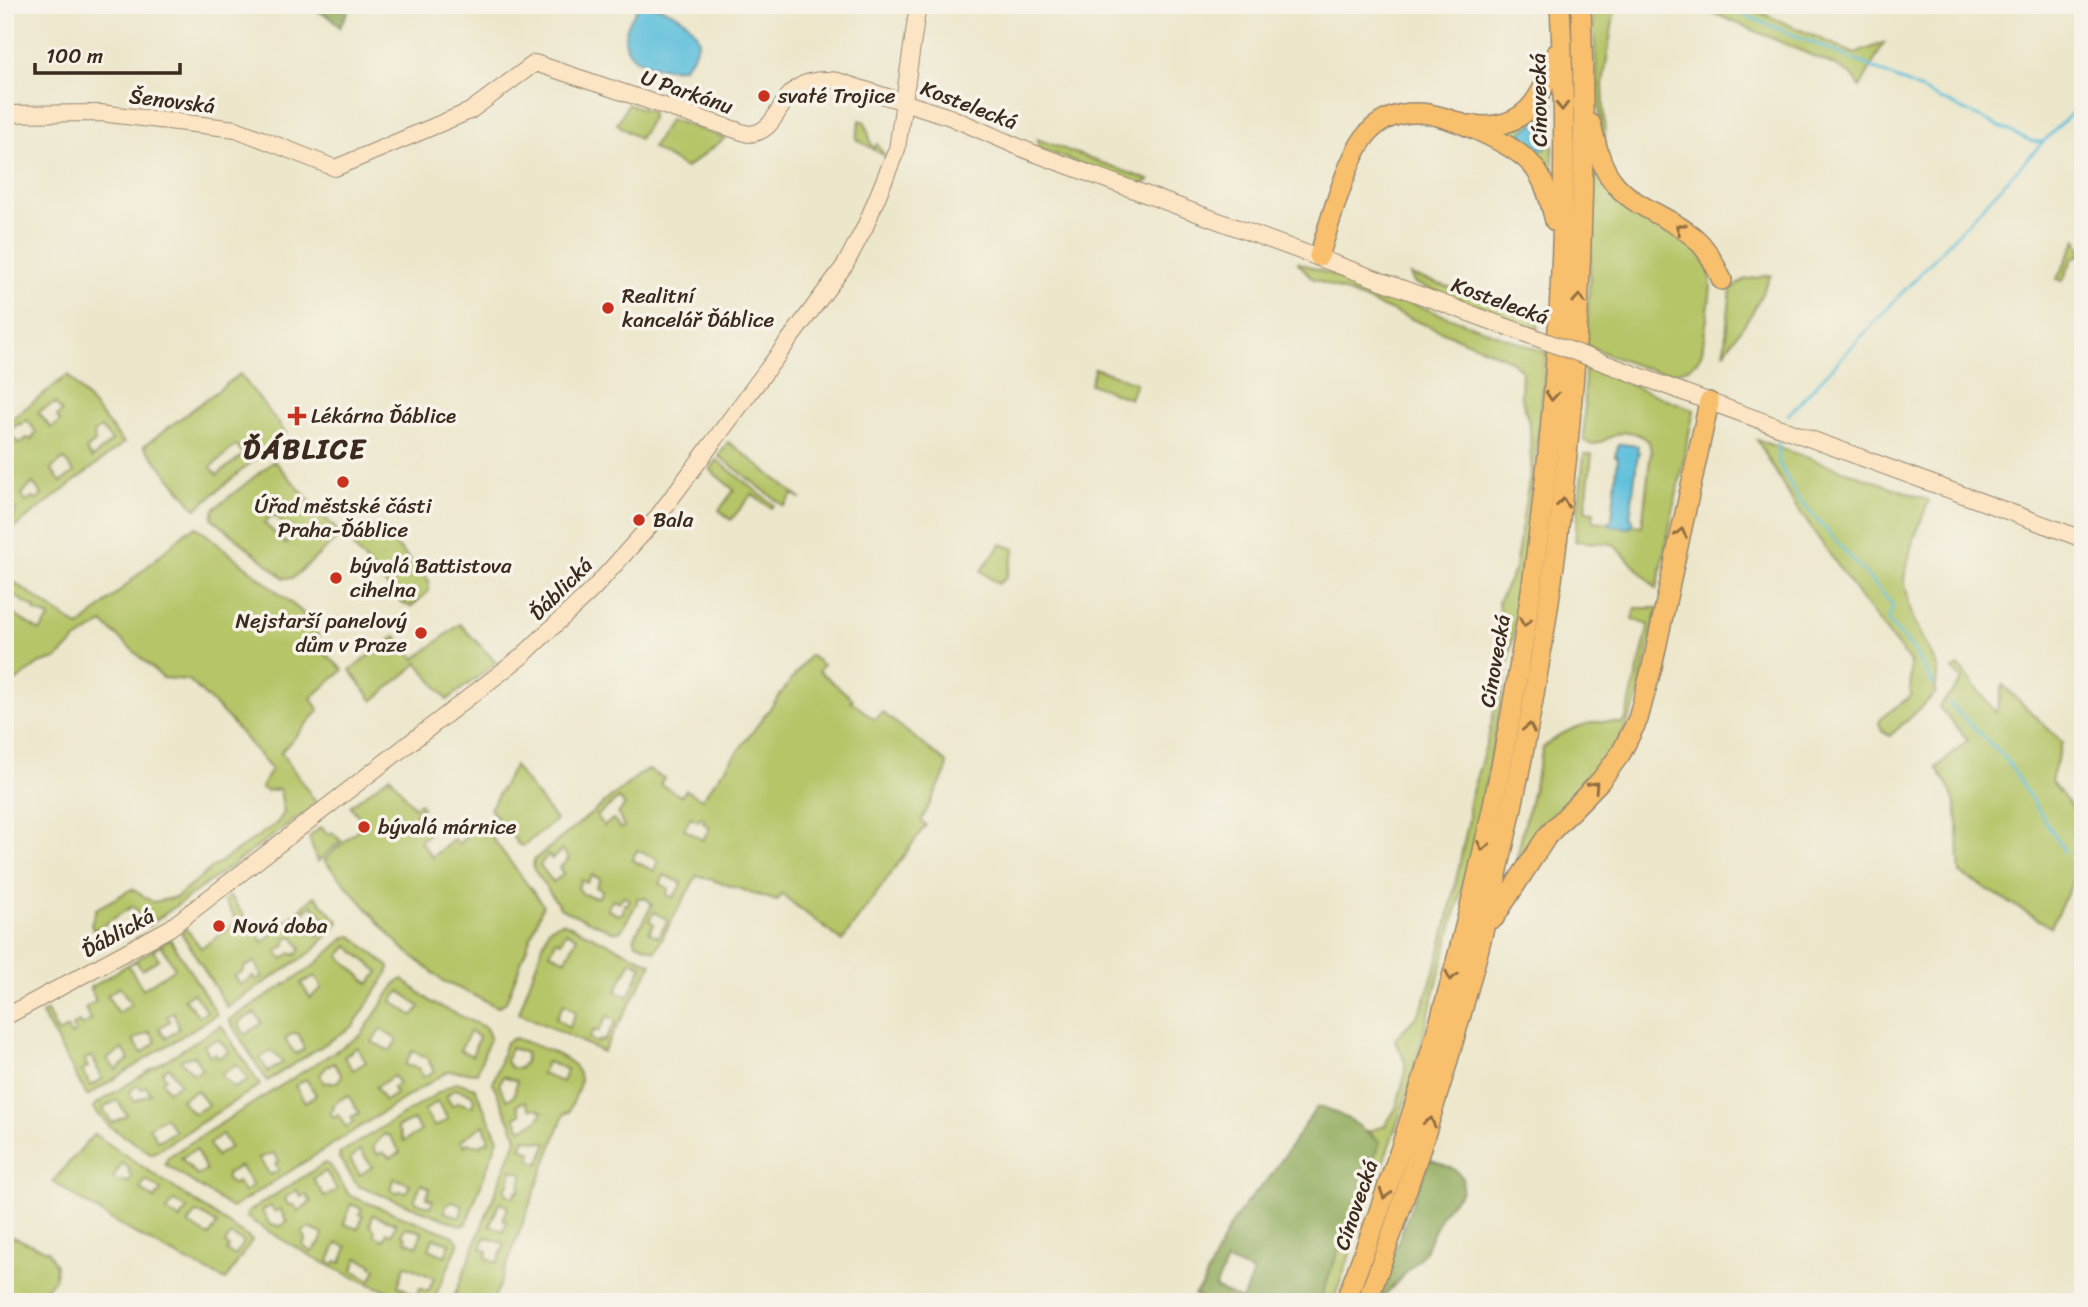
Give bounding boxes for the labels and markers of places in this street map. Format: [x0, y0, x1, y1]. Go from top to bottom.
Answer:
place label: svaté Trojice [777, 77, 896, 115]
marker: svaté Trojice [756, 88, 772, 104]
place label: Realitní kancelář Ďáblice [622, 277, 774, 339]
marker: Realitní kancelář Ďáblice [600, 300, 616, 316]
place label: Lékárna Ďáblice [311, 397, 456, 435]
marker: Lékárna Ďáblice [289, 408, 305, 424]
marker: Úřad městské části Praha-Ďáblice [335, 474, 351, 490]
place label: Úřad městské části Praha-Ďáblice [254, 487, 433, 549]
place label: Bala [653, 501, 694, 539]
marker: Bala [631, 512, 647, 528]
place label: bývalá Battistova cihelna [350, 547, 512, 609]
marker: bývalá Battistova cihelna [328, 570, 344, 586]
place label: Nejstarší panelový dům v Praze [235, 602, 407, 664]
marker: Nejstarší panelový dům v Praze [413, 625, 429, 641]
place label: bývalá márnice [378, 808, 517, 846]
marker: bývalá márnice [356, 819, 372, 835]
place label: Nová doba [233, 907, 328, 945]
marker: Nová doba [211, 918, 227, 934]

